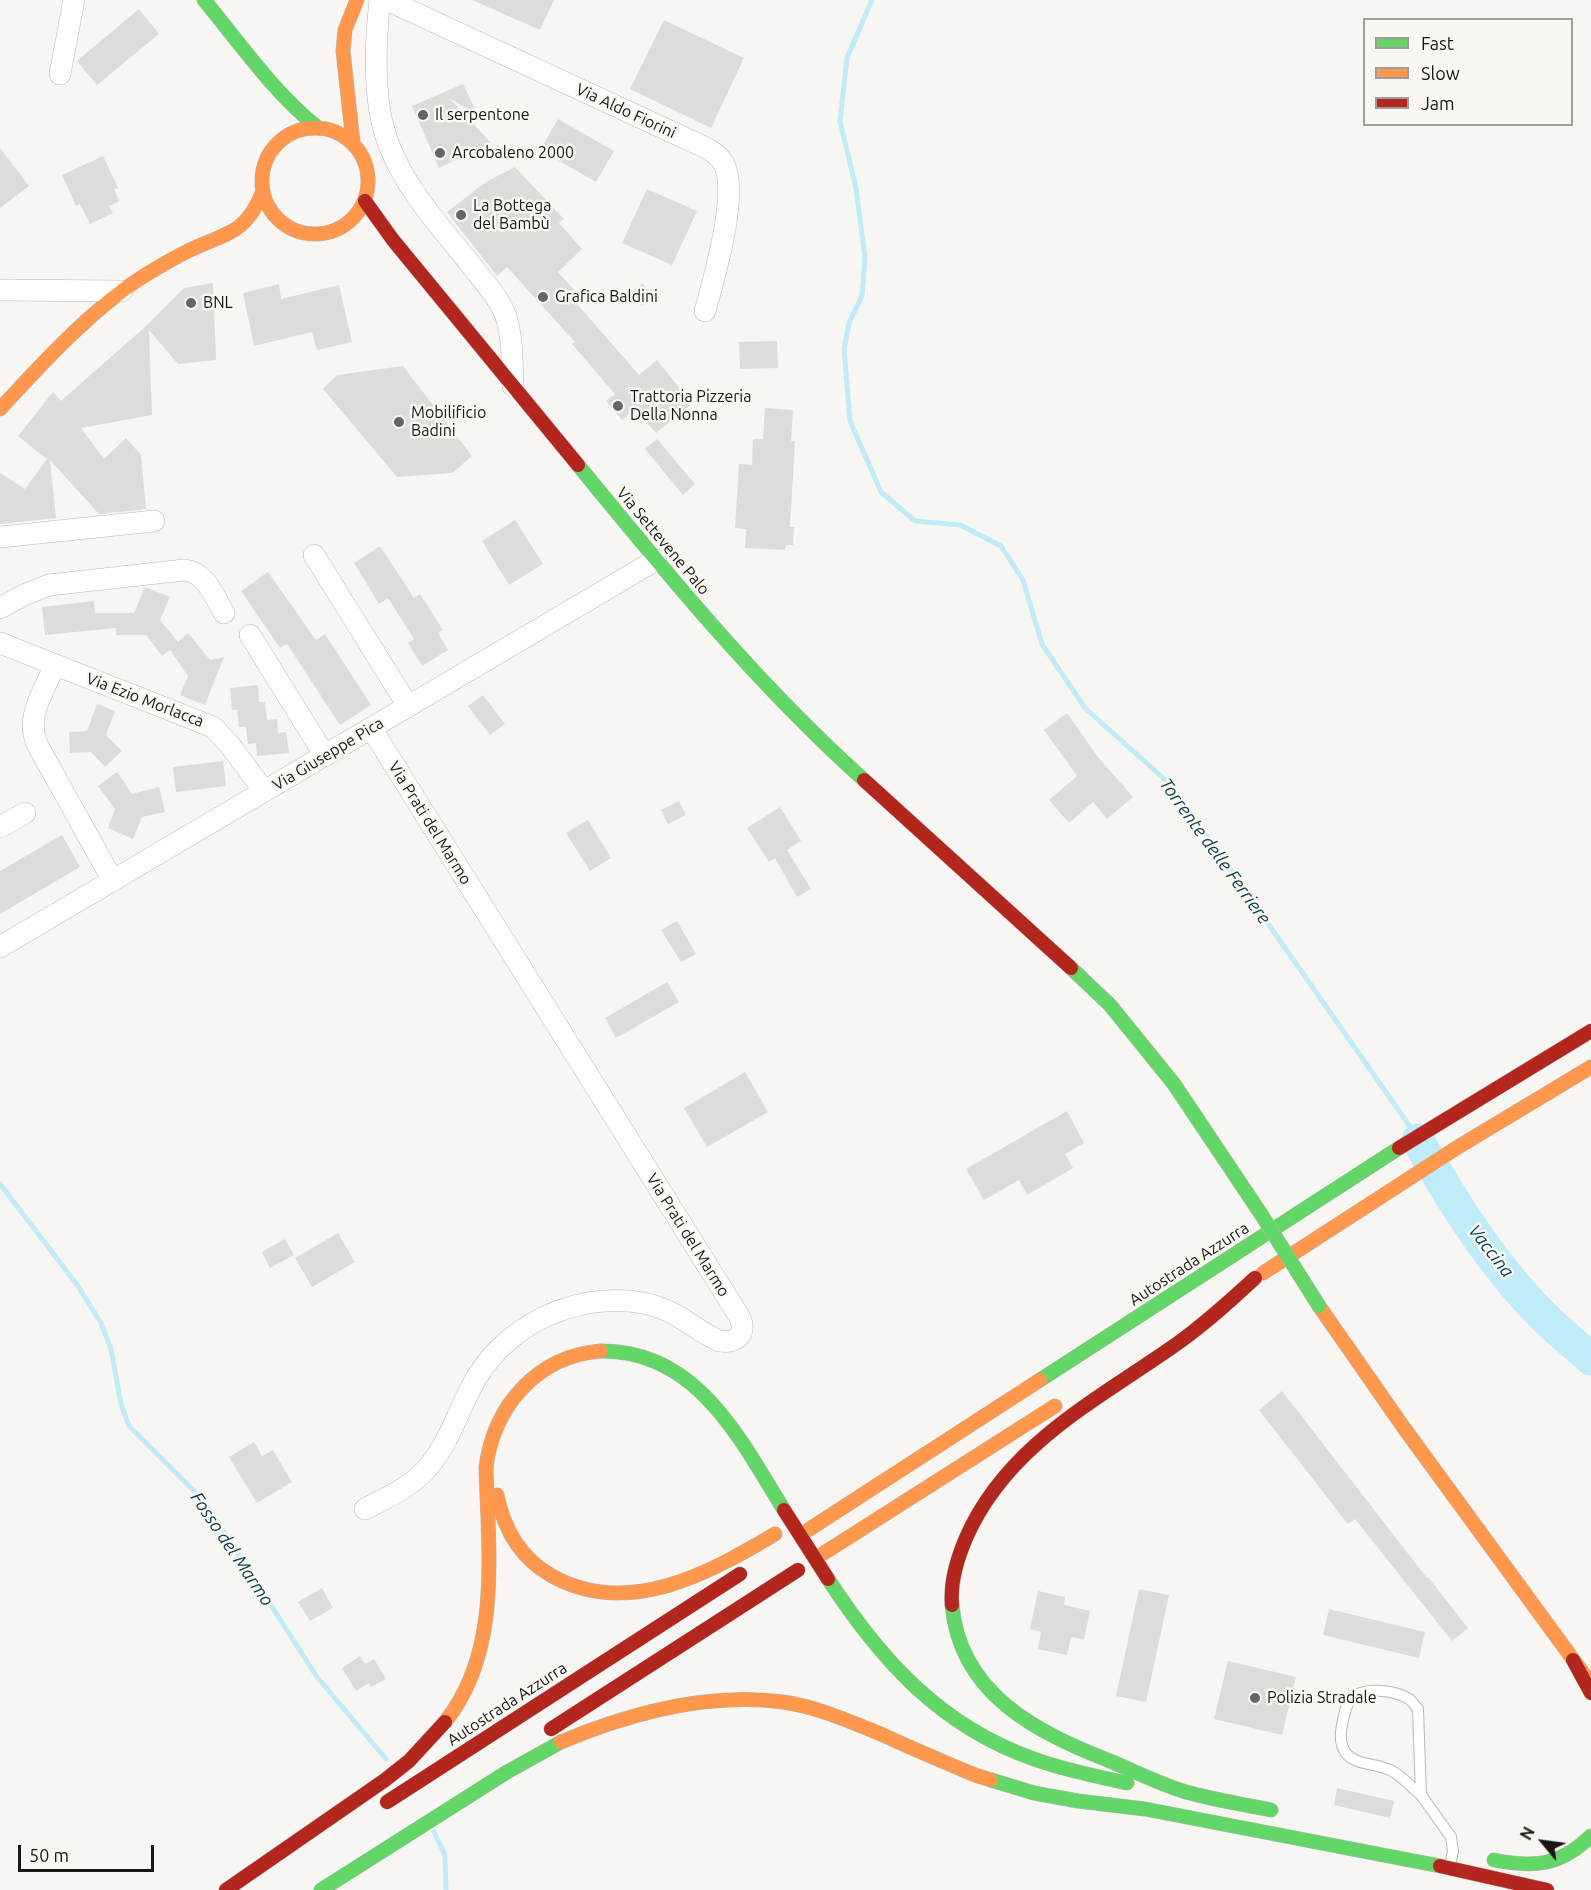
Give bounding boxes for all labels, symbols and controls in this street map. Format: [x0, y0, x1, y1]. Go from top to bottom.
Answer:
legend [1363, 18, 1573, 126]
text: Fast [1421, 33, 1454, 53]
text: Slow [1421, 63, 1460, 83]
street label: Via Aldo Fiorini [573, 79, 679, 143]
text: Jam [1421, 93, 1455, 113]
place label: Il serpentone [435, 105, 530, 125]
marker: Il serpentone [416, 108, 430, 122]
place label: Arcobaleno 2000 [452, 143, 574, 163]
marker: Arcobaleno 2000 [433, 146, 447, 160]
place label: La Bottega del Bambù [473, 196, 551, 234]
marker: La Bottega del Bambù [454, 208, 468, 222]
place label: Grafica Baldini [555, 287, 658, 307]
marker: Grafica Baldini [536, 290, 550, 304]
place label: BNL [203, 293, 233, 313]
marker: BNL [184, 296, 198, 310]
place label: Trattoria Pizzeria Della Nonna [630, 387, 751, 425]
marker: Trattoria Pizzeria Della Nonna [611, 399, 625, 413]
place label: Mobilificio Badini [411, 403, 486, 441]
marker: Mobilificio Badini [392, 415, 406, 429]
street label: Via Settevene Palo [612, 483, 714, 599]
street label: Via Ezio Morlacca [83, 669, 207, 731]
street label: Via Giuseppe Pica [269, 713, 387, 795]
street label: Via Prati del Marmo [384, 758, 476, 888]
water label: Torrente delle Ferriere [1155, 774, 1275, 928]
street label: Via Prati del Marmo [642, 1170, 734, 1300]
street label: Autostrada Azzurra [1126, 1218, 1252, 1310]
water label: Vaccina [1464, 1220, 1518, 1282]
water label: Fosso del Marmo [186, 1488, 278, 1610]
street label: Autostrada Azzurra [444, 1658, 570, 1750]
place label: Polizia Stradale [1267, 1688, 1377, 1708]
marker: Polizia Stradale [1248, 1691, 1262, 1705]
north arrow [1513, 1812, 1573, 1872]
text: N [1516, 1824, 1538, 1843]
scale bar [21, 1833, 158, 1871]
text: 50 m [29, 1845, 69, 1865]

